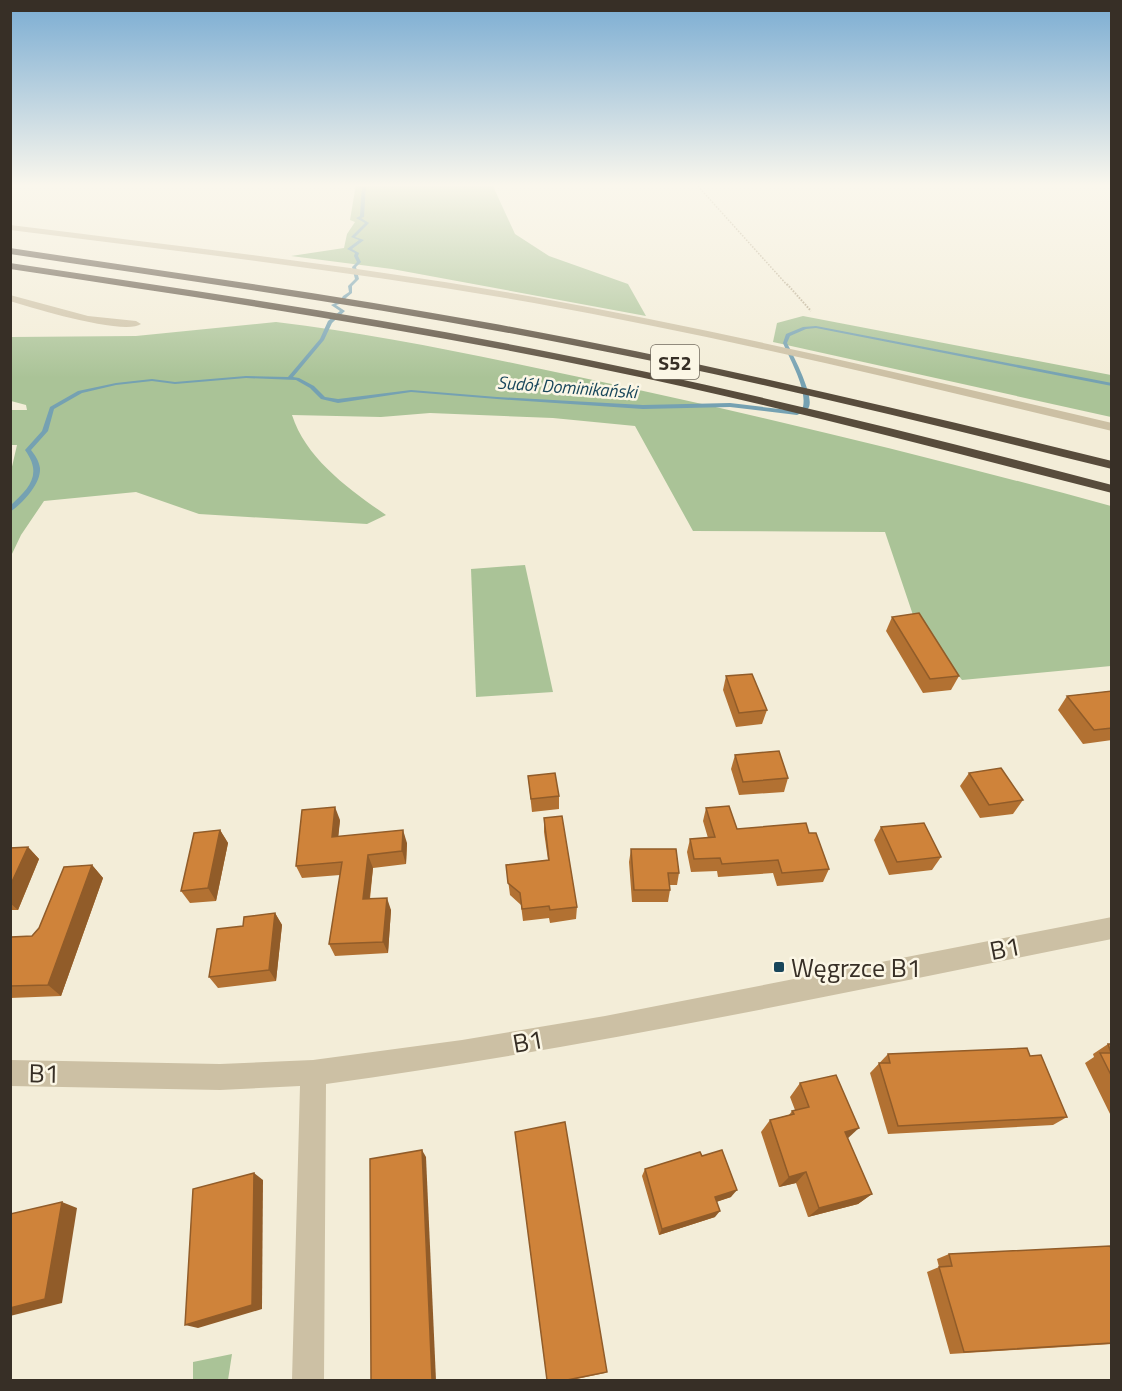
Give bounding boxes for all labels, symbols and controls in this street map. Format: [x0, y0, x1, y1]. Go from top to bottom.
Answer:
road number: S52 [651, 345, 699, 379]
water label: Sudół Dominikański [496, 369, 640, 406]
street label: B1 [986, 926, 1024, 970]
place label: Węgrzce B1 [791, 948, 921, 987]
marker: Węgrzce B1 [772, 960, 786, 974]
street label: B1 [510, 1019, 546, 1063]
street label: B1 [28, 1053, 60, 1093]

